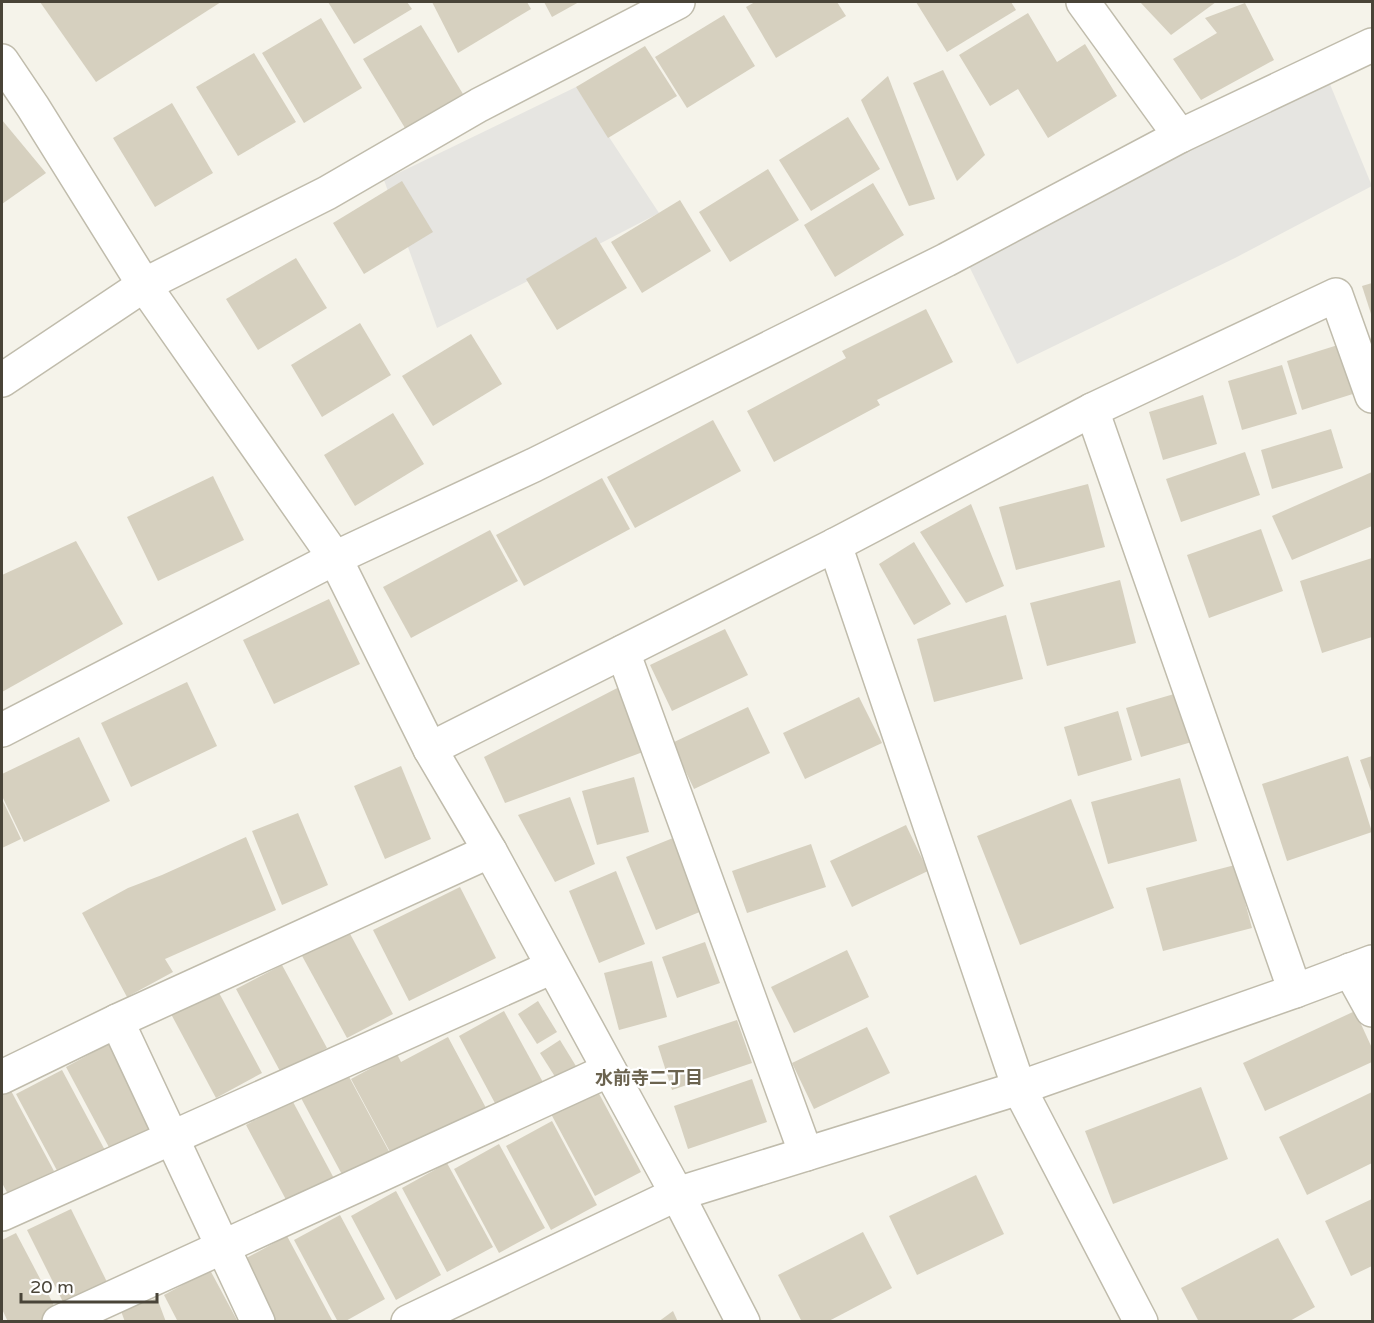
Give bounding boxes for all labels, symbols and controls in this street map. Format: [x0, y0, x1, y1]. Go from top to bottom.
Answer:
district label: 水前寺二丁目 [595, 1067, 703, 1089]
scale bar [21, 1266, 158, 1304]
text: 20 m [30, 1276, 74, 1298]

